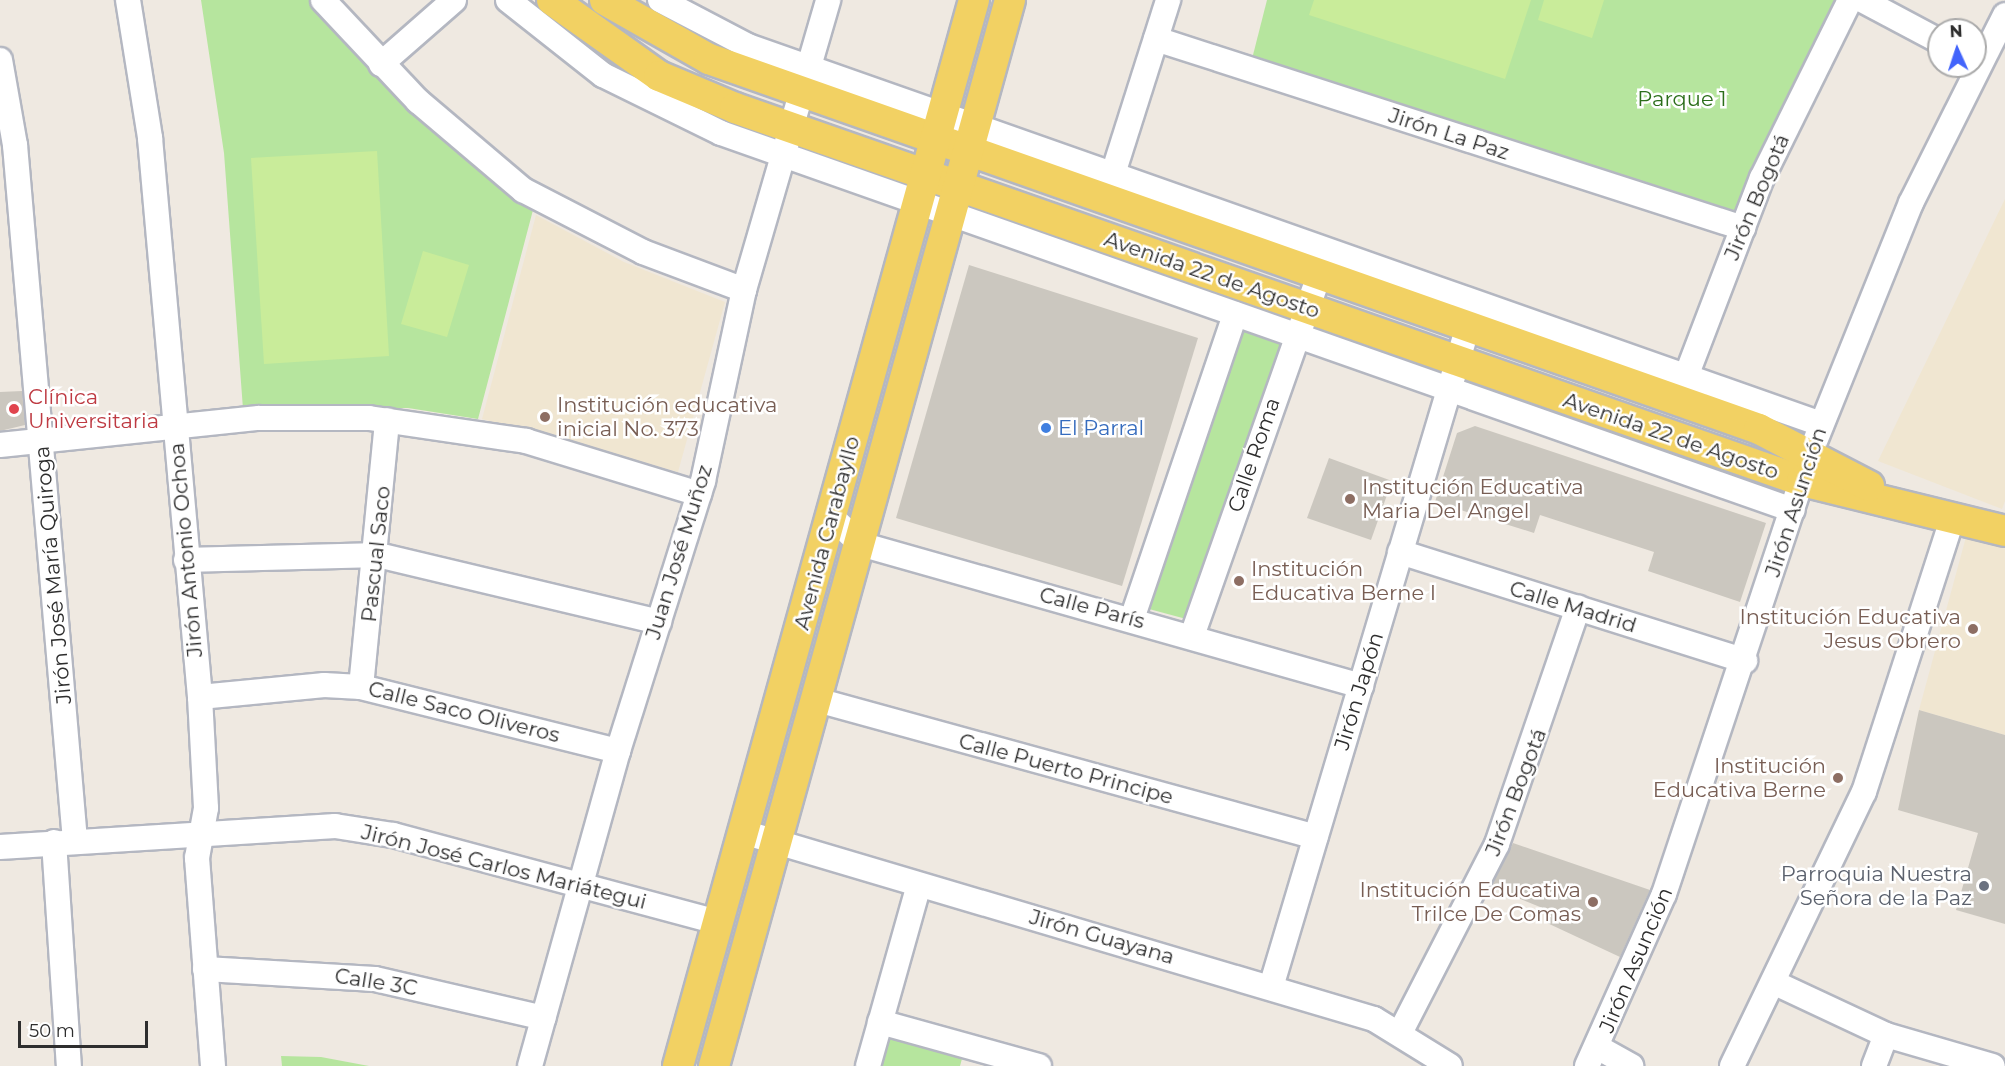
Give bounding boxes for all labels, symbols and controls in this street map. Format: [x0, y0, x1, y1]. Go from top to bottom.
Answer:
north arrow [1927, 18, 1987, 78]
text: N [1949, 22, 1963, 41]
park label: Parque 1 [1637, 86, 1727, 112]
street label: Jirón La Paz [1386, 103, 1512, 165]
street label: Jirón Bogotá [1719, 130, 1795, 264]
street label: Avenida 22 de Agosto [1101, 226, 1323, 324]
place label: Clínica Universitaria [28, 384, 159, 434]
street label: Avenida 22 de Agosto [1560, 387, 1782, 485]
place label: Institución educativa inicial No. 373 [557, 392, 777, 442]
street label: Calle Roma [1223, 394, 1285, 516]
marker: Clínica Universitaria [5, 400, 23, 418]
marker: Institución educativa inicial No. 373 [538, 410, 552, 424]
place label: El Parral [1058, 415, 1144, 441]
marker: El Parral [1039, 421, 1053, 435]
street label: Jirón Asunción [1760, 424, 1832, 580]
street label: Avenida Carabayllo [789, 433, 865, 633]
street label: Jirón Antonio Ochoa [164, 442, 208, 658]
street label: Jirón José María Quiroga [29, 445, 77, 705]
street label: Juan José Muñoz [641, 462, 717, 642]
place label: Institución Educativa Maria Del Angel [1362, 474, 1584, 524]
street label: Pascual Saco [356, 485, 396, 623]
marker: Institución Educativa Maria Del Angel [1343, 492, 1357, 506]
place label: Institución Educativa Berne I [1251, 556, 1436, 606]
marker: Institución Educativa Berne I [1232, 574, 1246, 588]
street label: Calle Madrid [1506, 576, 1640, 638]
street label: Calle París [1037, 582, 1147, 634]
place label: Institución Educativa Jesus Obrero [1739, 604, 1961, 654]
marker: Institución Educativa Jesus Obrero [1966, 622, 1980, 636]
street label: Jirón Japón [1329, 629, 1389, 753]
street label: Calle Saco Oliveros [366, 676, 562, 748]
street label: Jirón Bogotá [1480, 725, 1552, 859]
street label: Calle Puerto Principe [956, 728, 1176, 810]
place label: Institución Educativa Berne [1653, 753, 1826, 803]
marker: Institución Educativa Berne [1831, 771, 1845, 785]
street label: Jirón José Carlos Mariátegui [359, 819, 649, 915]
place label: Parroquia Nuestra Señora de la Paz [1781, 861, 1972, 911]
place label: Institución Educativa Trilce De Comas [1359, 877, 1581, 927]
marker: Parroquia Nuestra Señora de la Paz [1977, 879, 1991, 893]
street label: Jirón Asunción [1594, 884, 1678, 1036]
marker: Institución Educativa Trilce De Comas [1586, 895, 1600, 909]
street label: Jirón Guayana [1027, 904, 1177, 970]
street label: Calle 3C [333, 963, 419, 1001]
scale bar [21, 1009, 152, 1047]
text: 50 m [29, 1020, 75, 1042]

